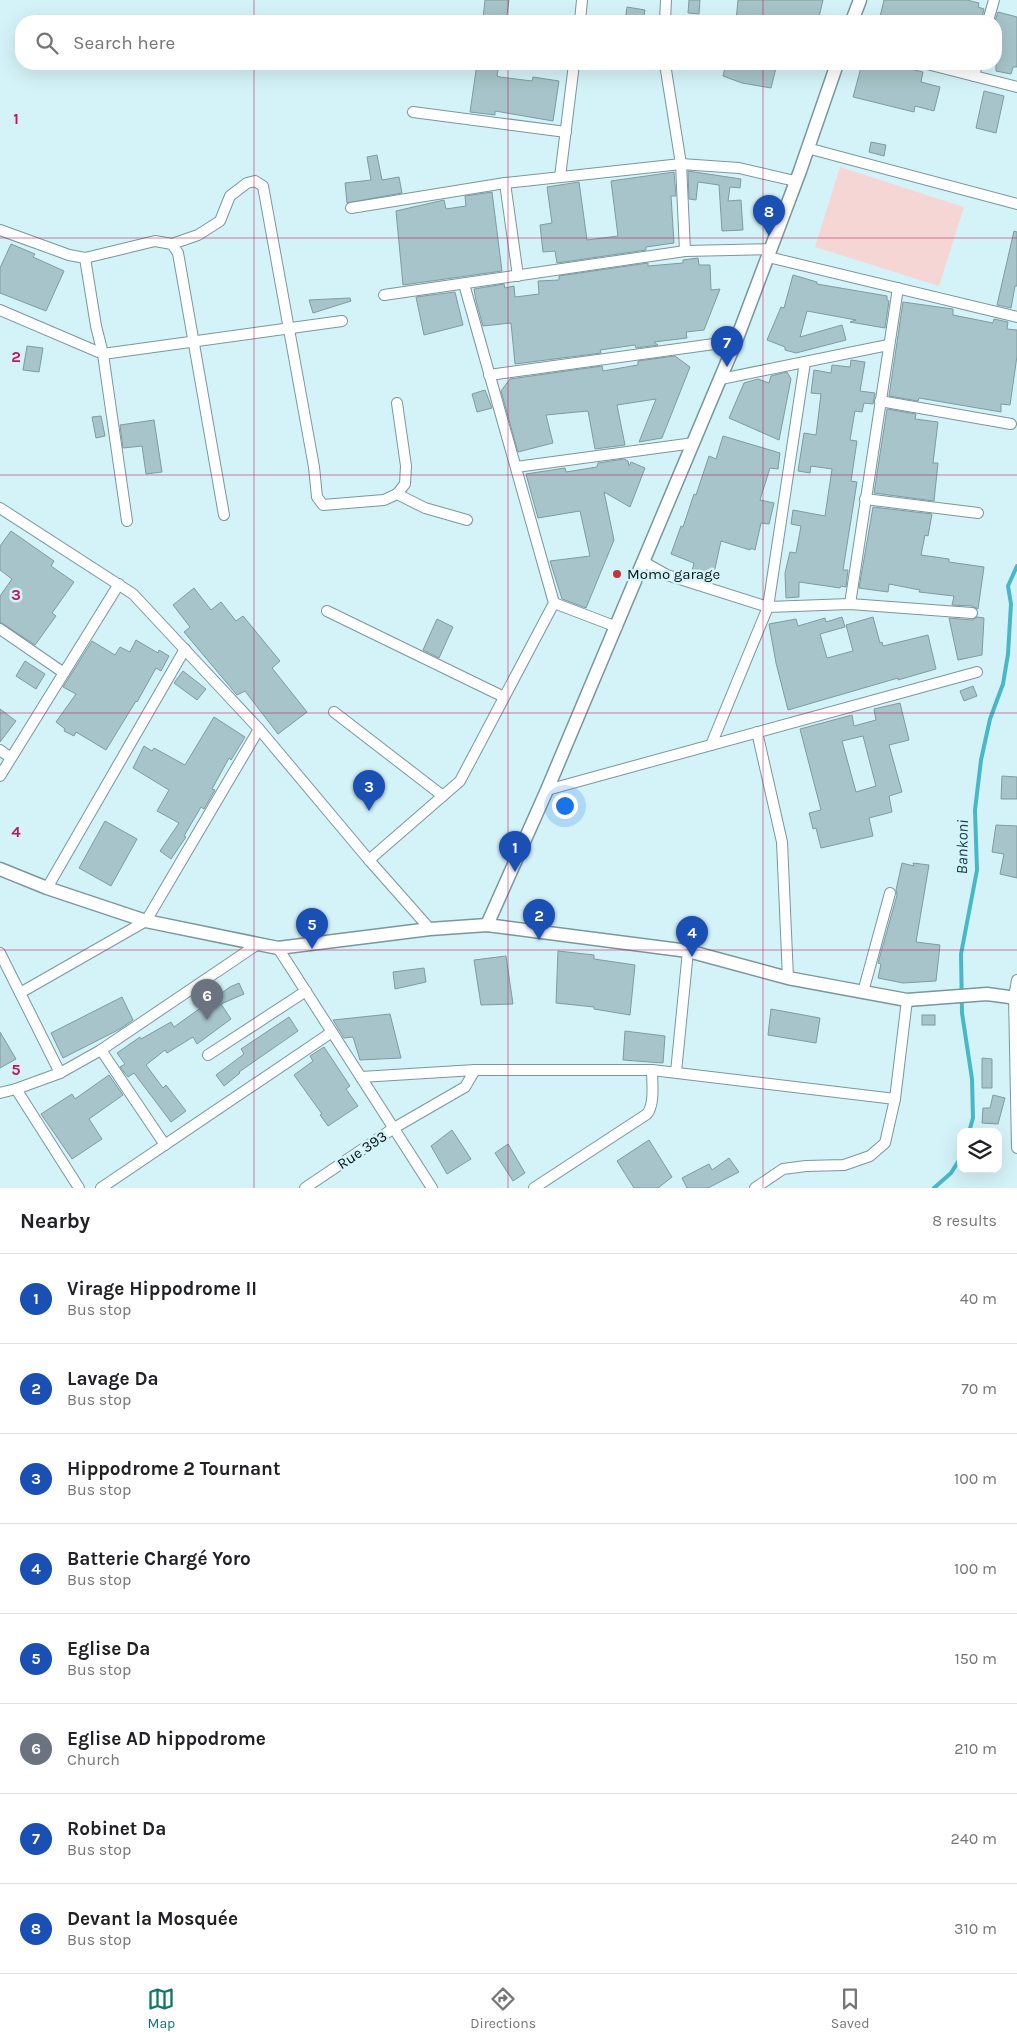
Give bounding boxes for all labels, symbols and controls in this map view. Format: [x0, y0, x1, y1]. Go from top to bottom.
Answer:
search box [15, 15, 1002, 70]
icon: search [33, 29, 61, 57]
text: Search here [73, 32, 175, 54]
text: 1 [13, 109, 19, 128]
pin: 8 [753, 195, 785, 236]
pin: 7 [711, 326, 743, 367]
text: 2 [11, 347, 21, 366]
place label: Momo garage [627, 565, 720, 583]
marker: Momo garage [611, 568, 623, 580]
text: 3 [11, 585, 21, 604]
pin: 3 [353, 770, 385, 811]
your location [552, 793, 578, 819]
water label: Bankoni [952, 819, 972, 875]
text: 4 [11, 822, 21, 841]
pin: 1 [499, 831, 531, 872]
pin: 2 [523, 899, 555, 940]
pin: 5 [296, 908, 328, 949]
pin: 4 [676, 916, 708, 957]
pin: 6 [191, 979, 223, 1020]
text: 5 [11, 1060, 21, 1079]
street label: Rue 393 [334, 1127, 390, 1173]
map controls [957, 1128, 1002, 1173]
button: layers [957, 1128, 1002, 1173]
text: Nearby [20, 1209, 90, 1233]
text: 8 results [932, 1211, 997, 1230]
text: Virage Hippodrome II [67, 1278, 257, 1300]
text: 1 [33, 1289, 39, 1308]
text: 40 m [960, 1289, 997, 1308]
text: Bus stop [67, 1300, 131, 1319]
text: Lavage Da [67, 1368, 159, 1390]
text: 2 [31, 1379, 41, 1398]
text: 70 m [961, 1379, 997, 1398]
text: Bus stop [67, 1390, 131, 1409]
text: Hippodrome 2 Tournant [67, 1458, 280, 1480]
text: 3 [31, 1469, 41, 1488]
text: 100 m [954, 1469, 997, 1488]
text: Bus stop [67, 1480, 131, 1499]
text: Batterie Chargé Yoro [67, 1548, 251, 1570]
text: 4 [31, 1559, 41, 1578]
text: 100 m [954, 1559, 997, 1578]
text: Bus stop [67, 1570, 131, 1589]
text: Eglise Da [67, 1638, 150, 1660]
text: 5 [31, 1649, 41, 1668]
text: 150 m [954, 1649, 997, 1668]
text: Bus stop [67, 1660, 131, 1679]
text: Eglise AD hippodrome [67, 1728, 266, 1750]
text: 6 [31, 1739, 41, 1758]
text: 210 m [954, 1739, 997, 1758]
text: Church [67, 1750, 120, 1769]
text: Robinet Da [67, 1818, 166, 1840]
text: 7 [32, 1829, 40, 1848]
text: 240 m [951, 1829, 997, 1848]
text: Bus stop [67, 1840, 131, 1859]
text: Devant la Mosquée [67, 1908, 238, 1930]
text: 8 [31, 1919, 41, 1938]
text: 310 m [954, 1919, 997, 1938]
text: Bus stop [67, 1930, 131, 1949]
tab: Map [147, 1985, 175, 2032]
tab: Directions [470, 1985, 536, 2032]
tab: Saved [831, 1985, 870, 2032]

